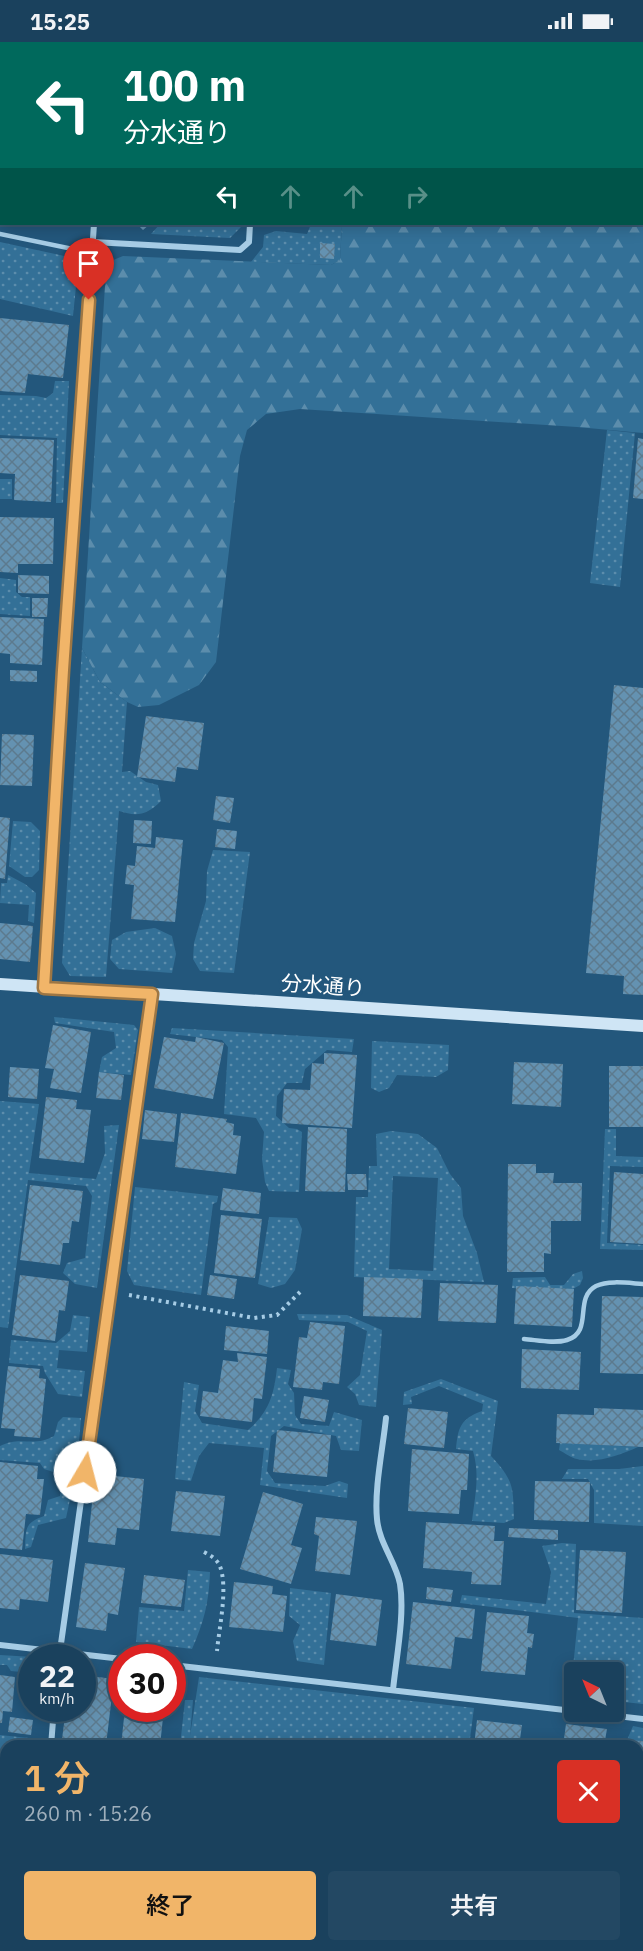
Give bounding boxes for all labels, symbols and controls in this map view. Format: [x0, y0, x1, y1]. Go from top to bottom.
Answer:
text: 15:25 [30, 7, 90, 36]
text: 100 m [123, 58, 246, 113]
icon: left [24, 66, 102, 144]
text: 分水通り [123, 114, 231, 149]
icon: left [211, 180, 244, 213]
icon: ahead [274, 180, 307, 213]
icon: ahead [337, 180, 370, 213]
icon: right [400, 180, 433, 213]
pin [63, 238, 114, 300]
icon: arrive [72, 247, 105, 280]
street label: 分水通り [280, 968, 366, 1002]
position arrow [53, 1440, 117, 1504]
speed limit sign: 30 [108, 1644, 186, 1722]
text: 22 [39, 1656, 75, 1695]
north arrow [564, 1662, 624, 1722]
map controls [564, 1662, 624, 1722]
text: km/h [39, 1689, 75, 1708]
text: 1 分 [24, 1754, 90, 1801]
button: close [557, 1760, 620, 1823]
text: 260 m · 15:26 [24, 1800, 152, 1827]
button: 終了 [24, 1871, 316, 1940]
button: 共有 [328, 1871, 620, 1940]

